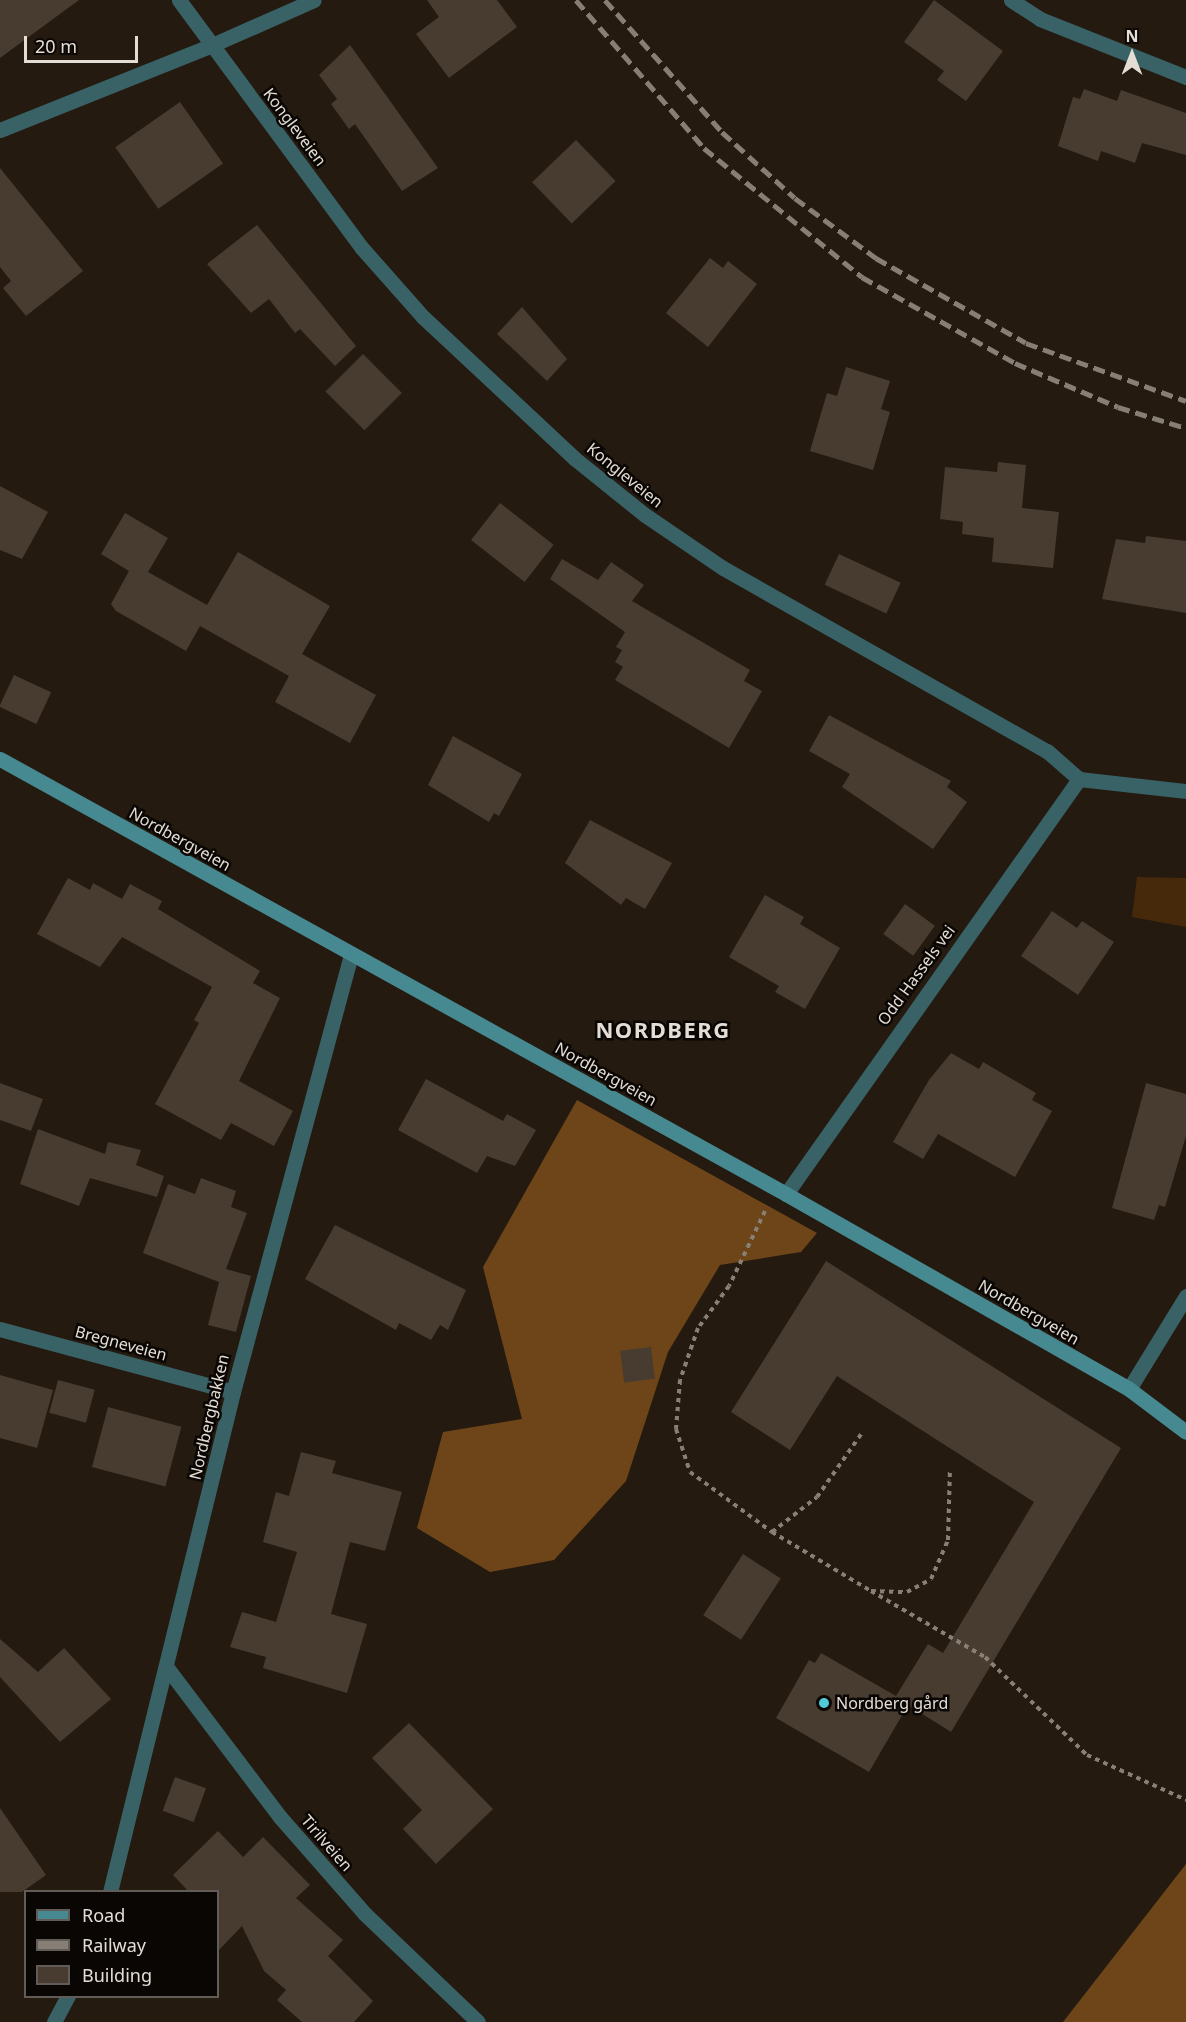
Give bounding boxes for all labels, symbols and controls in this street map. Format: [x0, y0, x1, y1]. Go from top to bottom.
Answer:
scale bar [27, 24, 141, 62]
north arrow [1102, 24, 1162, 84]
text: N [1125, 25, 1139, 47]
text: 20 m [35, 34, 77, 58]
street label: Kongleveien [260, 84, 330, 170]
street label: Kongleveien [583, 438, 667, 512]
street label: Nordbergveien [126, 803, 234, 875]
street label: Odd Hassels vei [873, 921, 959, 1029]
district label: NORDBERG [595, 1017, 731, 1043]
street label: Nordbergveien [552, 1038, 660, 1110]
street label: Nordbergveien [975, 1275, 1083, 1349]
street label: Bregneveien [73, 1322, 169, 1364]
street label: Nordbergbakken [185, 1353, 233, 1481]
place label: Nordberg gård [836, 1693, 948, 1713]
marker: Nordberg gård [817, 1696, 831, 1710]
street label: Tirilveien [297, 1811, 357, 1875]
legend [24, 1890, 219, 1998]
text: Road [82, 1903, 125, 1927]
text: Railway [82, 1933, 146, 1957]
text: Building [82, 1963, 152, 1987]

